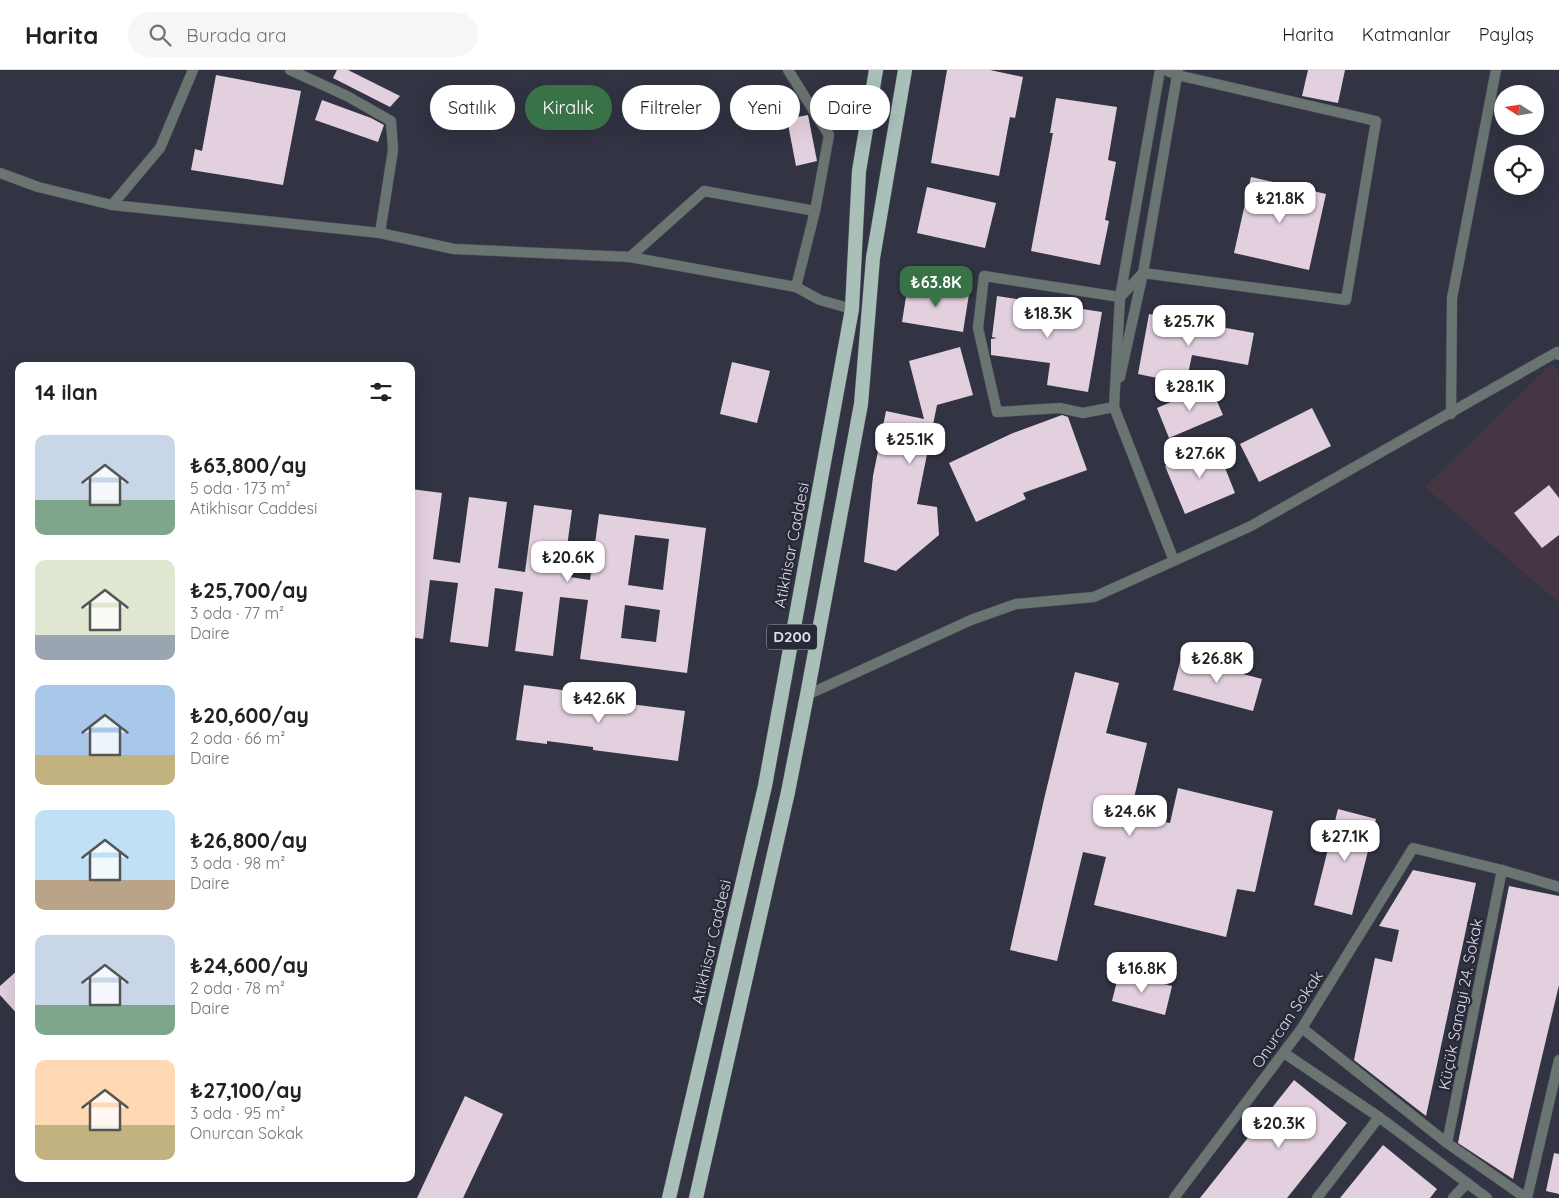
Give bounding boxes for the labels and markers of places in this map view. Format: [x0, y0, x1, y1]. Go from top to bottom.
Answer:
pin: ₺21.8K [1239, 182, 1321, 224]
pin: ₺63.8K [895, 266, 977, 308]
pin: ₺18.3K [1007, 296, 1089, 339]
pin: ₺25.7K [1148, 304, 1230, 347]
pin: ₺28.1K [1149, 370, 1231, 412]
pin: ₺25.1K [869, 422, 951, 465]
pin: ₺27.6K [1159, 436, 1241, 479]
pin: ₺20.6K [527, 540, 609, 583]
pin: ₺26.8K [1176, 642, 1258, 684]
pin: ₺42.6K [558, 682, 640, 724]
pin: ₺24.6K [1089, 794, 1171, 837]
pin: ₺27.1K [1304, 820, 1386, 862]
pin: ₺16.8K [1101, 952, 1183, 994]
pin: ₺20.3K [1238, 1106, 1320, 1149]

